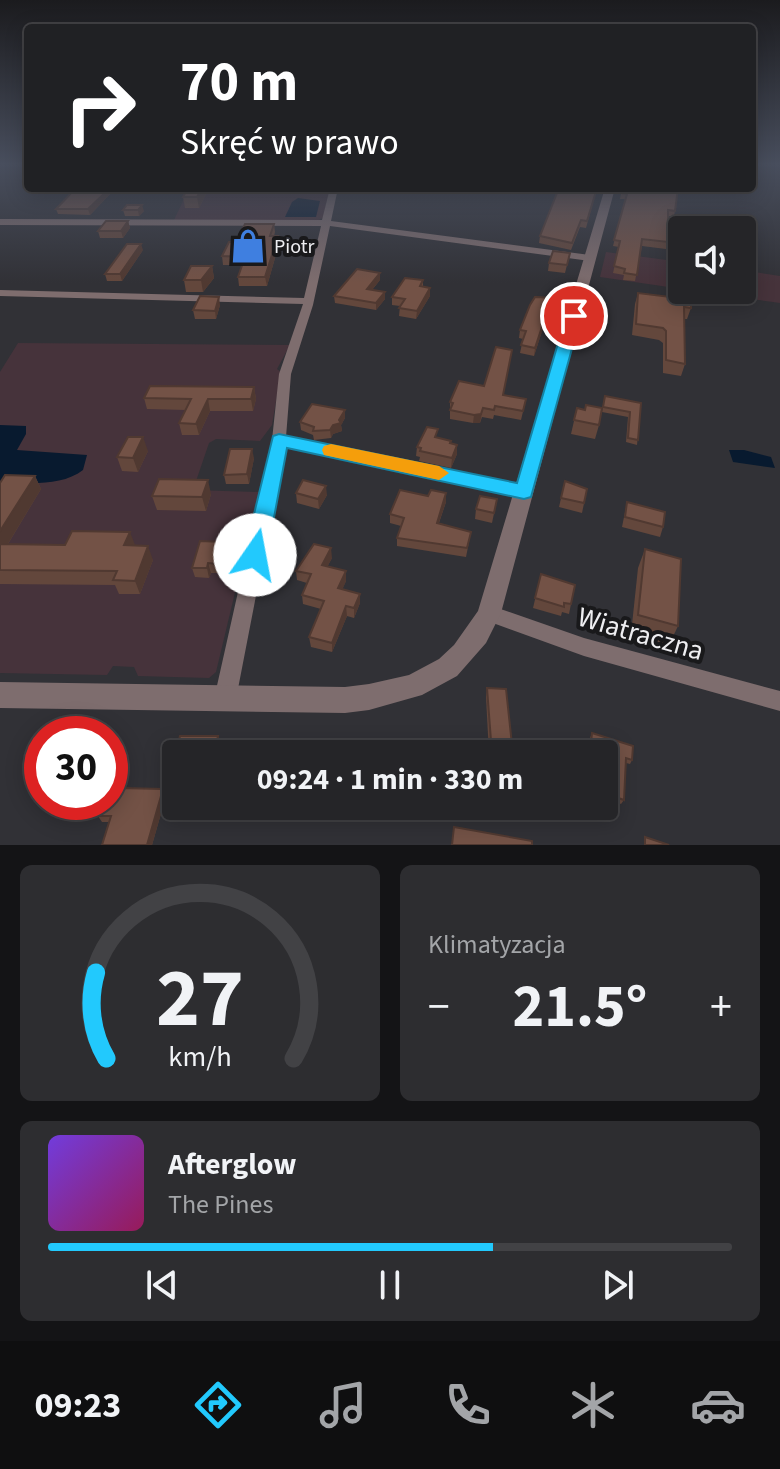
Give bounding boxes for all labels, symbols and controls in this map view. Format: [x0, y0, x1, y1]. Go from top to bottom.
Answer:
text: 70 m [180, 43, 298, 122]
icon: right [48, 56, 152, 160]
text: Skręć w prawo [180, 117, 399, 168]
map controls [668, 216, 756, 304]
button: sound [668, 216, 756, 304]
shop icon: Piotr [229, 227, 267, 265]
place label: Piotr [274, 233, 314, 261]
pin [540, 282, 608, 350]
icon: arrive [552, 294, 596, 338]
position arrow [213, 513, 297, 597]
street label: Wiatraczna [573, 597, 708, 671]
speed limit sign: 30 [24, 716, 128, 820]
text: 09:24 · 1 min · 330 m [257, 758, 523, 801]
text: Klimatyzacja [428, 926, 566, 963]
text: 27 [156, 940, 244, 1058]
text: 21.5° [513, 965, 647, 1050]
text: − [428, 976, 450, 1039]
text: + [710, 976, 732, 1039]
text: km/h [168, 1037, 232, 1077]
text: Afterglow [168, 1143, 296, 1186]
text: The Pines [168, 1186, 273, 1223]
icon: previous [140, 1263, 184, 1307]
icon: pause [368, 1263, 412, 1307]
icon: next [596, 1263, 640, 1307]
icon: directions [190, 1377, 246, 1433]
icon: music [315, 1377, 371, 1433]
icon: phone [440, 1377, 496, 1433]
icon: climate [565, 1377, 621, 1433]
icon: car [690, 1377, 746, 1433]
text: 09:23 [34, 1380, 121, 1431]

